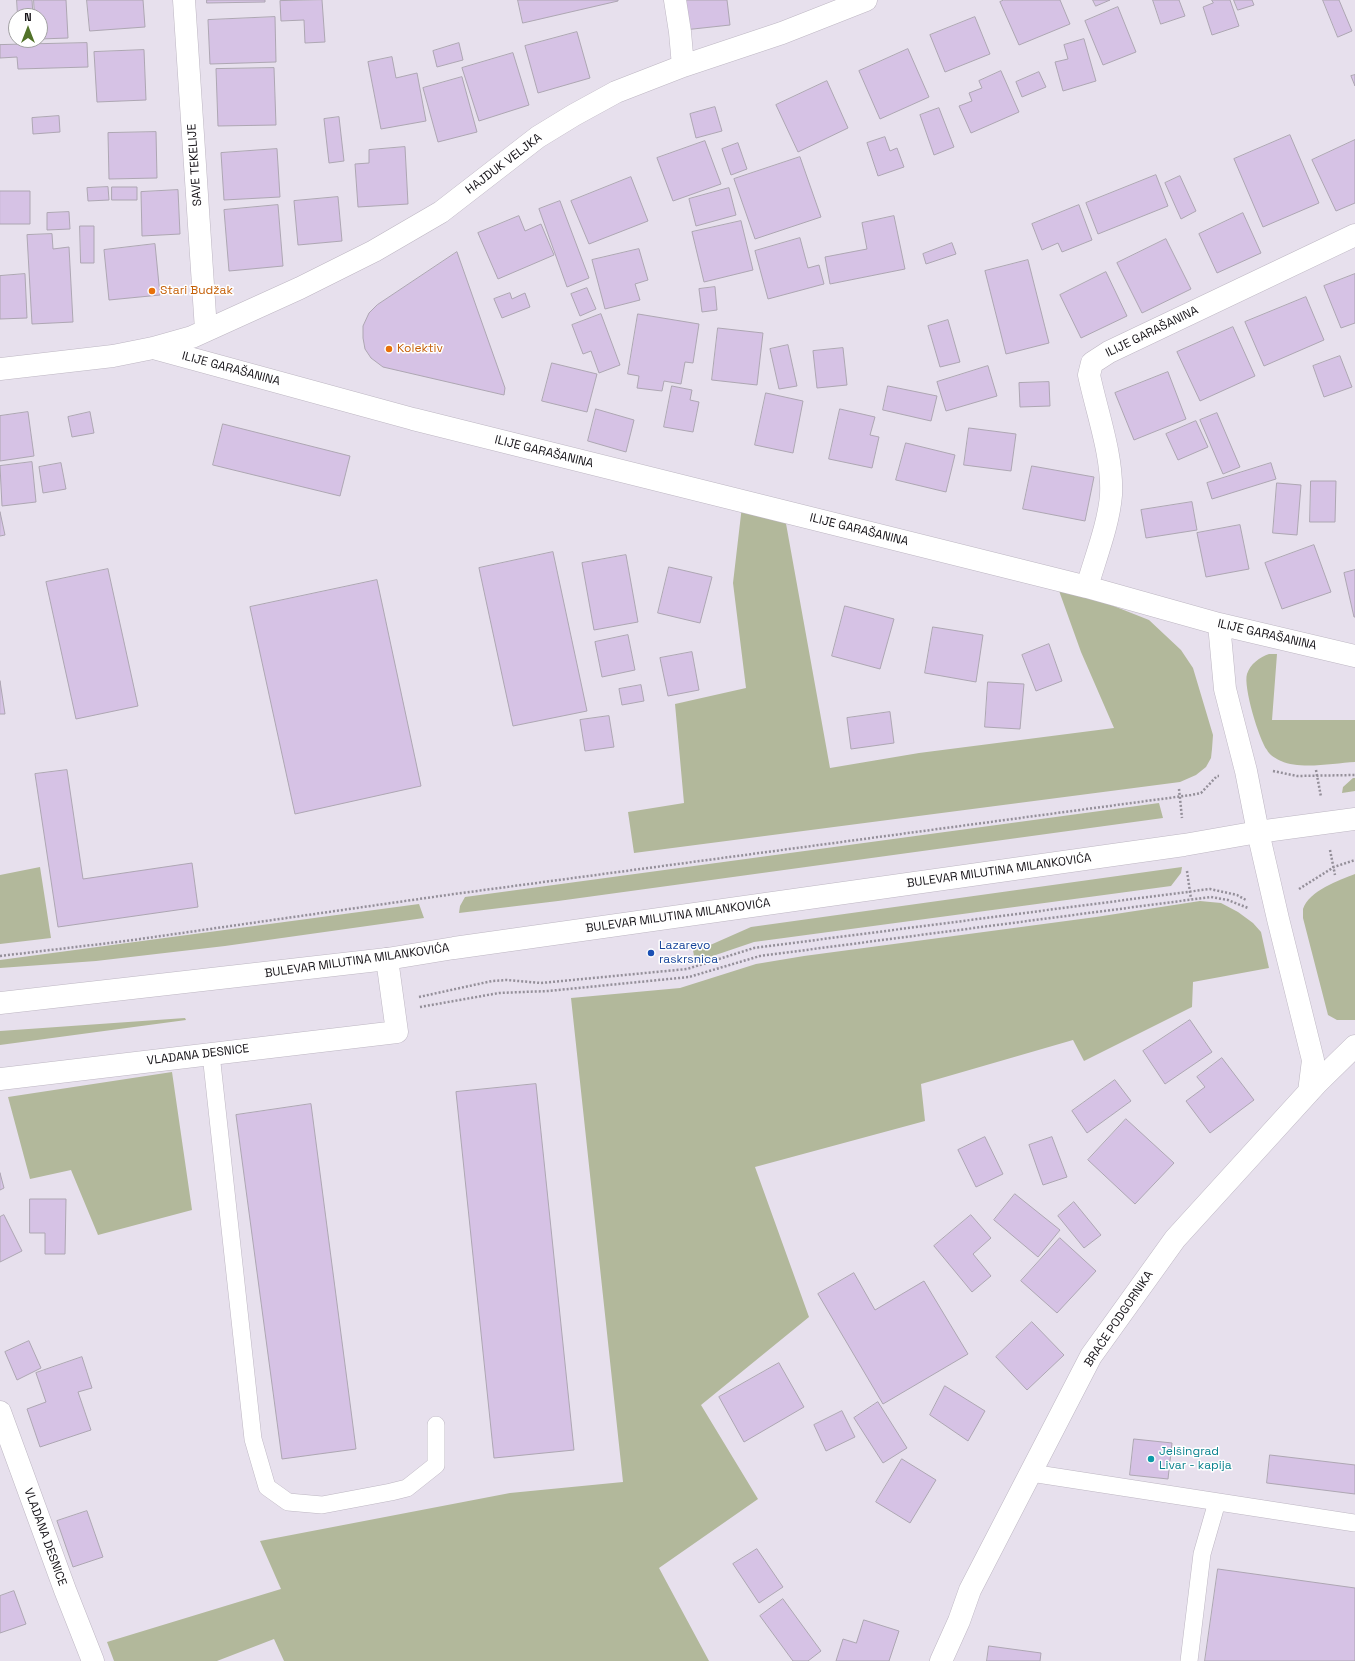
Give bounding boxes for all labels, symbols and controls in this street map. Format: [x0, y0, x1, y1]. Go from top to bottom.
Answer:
north arrow [8, 8, 48, 48]
text: N [24, 10, 32, 24]
street label: SAVE TEKELIJE [185, 123, 205, 207]
street label: HAJDUK VELJKA [463, 131, 545, 197]
place label: Stari Budžak [160, 284, 233, 298]
marker: Stari Budžak [147, 286, 157, 296]
street label: ILIJE GARAŠANINA [1103, 303, 1201, 361]
place label: Kolektiv [397, 342, 443, 356]
marker: Kolektiv [384, 344, 394, 354]
street label: ILIJE GARAŠANINA [180, 349, 282, 389]
street label: ILIJE GARAŠANINA [493, 433, 595, 471]
street label: ILIJE GARAŠANINA [808, 511, 910, 549]
street label: ILIJE GARAŠANINA [1216, 617, 1318, 653]
street label: BULEVAR MILUTINA MILANKOVIĆA [906, 851, 1092, 891]
street label: BULEVAR MILUTINA MILANKOVIĆA [585, 896, 771, 936]
place label: Lazarevo raskrsnica [659, 939, 718, 967]
street label: BULEVAR MILUTINA MILANKOVIĆA [264, 941, 450, 981]
marker: Lazarevo raskrsnica [646, 948, 656, 958]
street label: VLADANA DESNICE [146, 1042, 250, 1068]
street label: BRAĆE PODGORNIKA [1082, 1268, 1156, 1370]
place label: Jelšingrad Livar - kapija [1159, 1445, 1232, 1473]
marker: Jelšingrad Livar - kapija [1146, 1454, 1156, 1464]
street label: VLADANA DESNICE [21, 1486, 69, 1588]

